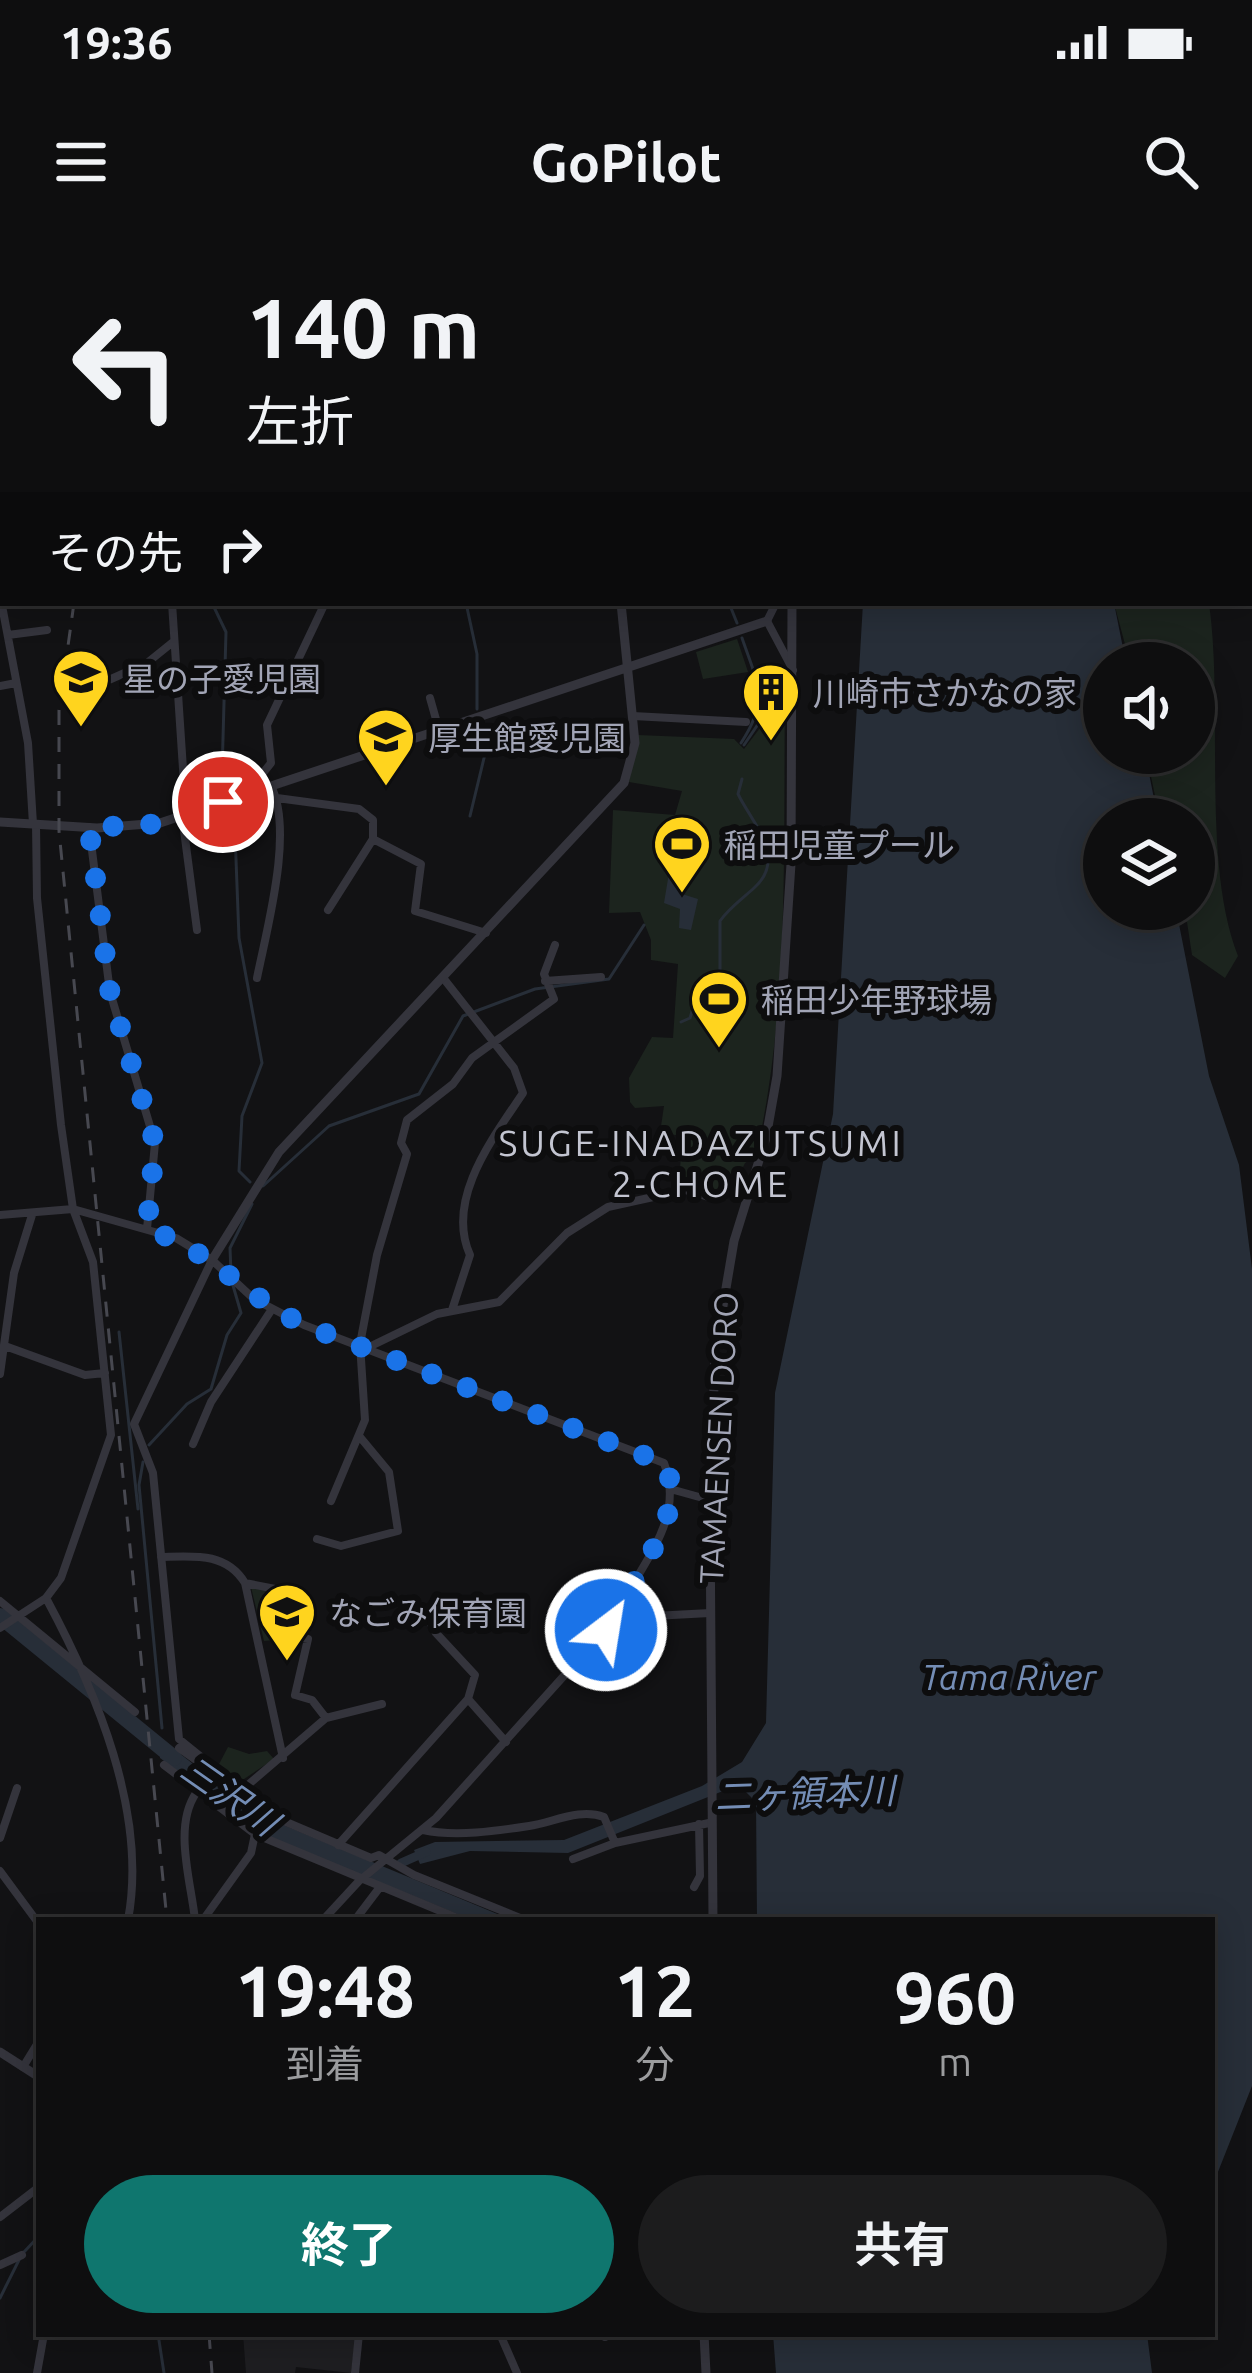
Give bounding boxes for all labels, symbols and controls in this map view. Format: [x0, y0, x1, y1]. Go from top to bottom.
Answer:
text: 19:36 [60, 17, 173, 68]
icon: menu [48, 129, 114, 195]
icon: search [1138, 129, 1204, 195]
text: GoPilot [530, 132, 722, 192]
text: 140 m [246, 280, 480, 374]
icon: left [48, 288, 204, 444]
text: 左折 [246, 391, 354, 451]
icon: right [207, 516, 273, 582]
text: その先 [48, 527, 183, 578]
map controls [1083, 642, 1215, 930]
button: sound [1083, 642, 1215, 774]
school or university icon: 星の子愛児園 [50, 647, 112, 729]
place label: 星の子愛児園 [123, 660, 321, 697]
building icon: 川崎市さかなの家 [740, 661, 802, 743]
place label: 川崎市さかなの家 [813, 674, 1077, 711]
school or university icon: 厚生館愛児園 [355, 706, 417, 788]
place label: 厚生館愛児園 [428, 719, 626, 756]
pin [172, 751, 274, 853]
icon: arrive [190, 769, 256, 835]
button: layers [1083, 798, 1215, 930]
sports icon: 稲田児童プール [651, 813, 713, 895]
place label: 稲田児童プール [724, 826, 955, 863]
sports icon: 稲田少年野球場 [688, 968, 750, 1050]
place label: 稲田少年野球場 [761, 981, 992, 1018]
district label: SUGE-INADAZUTSUMI 2-CHOME [498, 1122, 904, 1204]
street label: TAMAENSEN DORO [692, 1291, 744, 1585]
position arrow [543, 1567, 669, 1693]
school or university icon: なごみ保育園 [256, 1581, 318, 1663]
place label: なごみ保育園 [329, 1594, 527, 1631]
water label: Tama River [922, 1656, 1097, 1697]
water label: 三沢川 [174, 1747, 289, 1845]
water label: 二ヶ領本川 [714, 1769, 900, 1817]
text: 19:48 [235, 1950, 415, 2031]
text: 12 [614, 1950, 695, 2031]
text: 960 [894, 1957, 1016, 2038]
text: m [938, 2040, 972, 2083]
text: 到着 [286, 2042, 364, 2085]
text: 分 [635, 2042, 674, 2085]
button: 終了 [84, 2175, 614, 2313]
button: 共有 [638, 2175, 1167, 2313]

